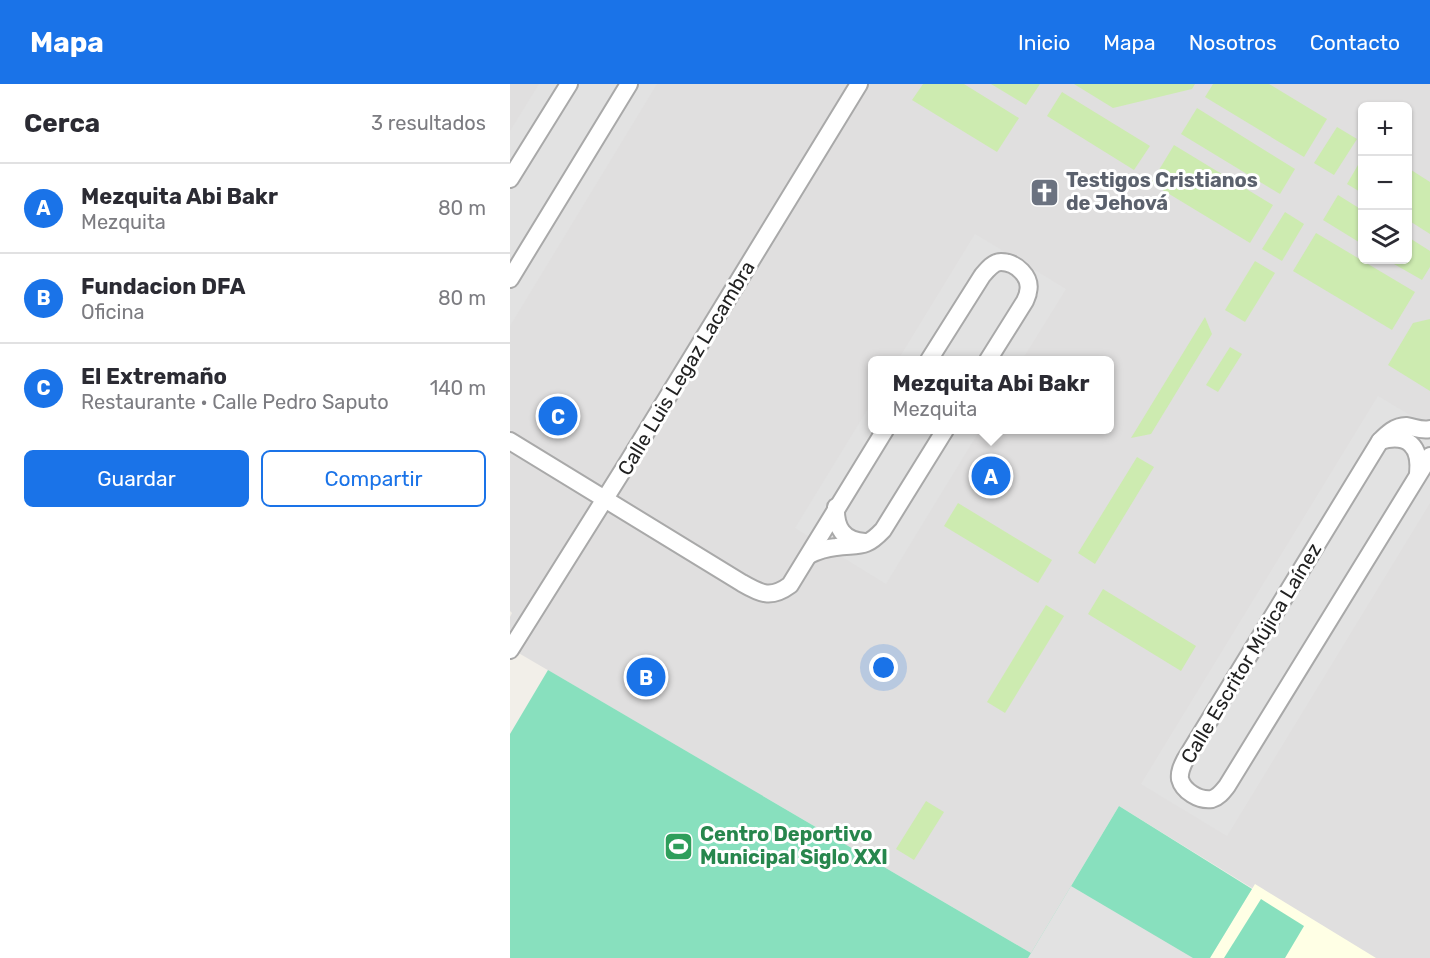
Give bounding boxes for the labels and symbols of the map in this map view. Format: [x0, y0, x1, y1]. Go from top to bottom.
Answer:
place label: Testigos Cristianos de Jehová [1066, 168, 1258, 215]
church icon: Testigos Cristianos de Jehová [1029, 176, 1061, 208]
street label: Calle Luis Legaz Lacambra [612, 256, 760, 480]
pin: C [538, 394, 578, 438]
pin: A [972, 454, 1010, 498]
street label: Calle Escritor Mújica Laínez [1176, 538, 1326, 768]
your location [869, 653, 898, 682]
pin: B [626, 654, 666, 700]
place label: Centro Deportivo Municipal Siglo XXI [700, 822, 888, 869]
sports icon: Centro Deportivo Municipal Siglo XXI [663, 830, 695, 862]

